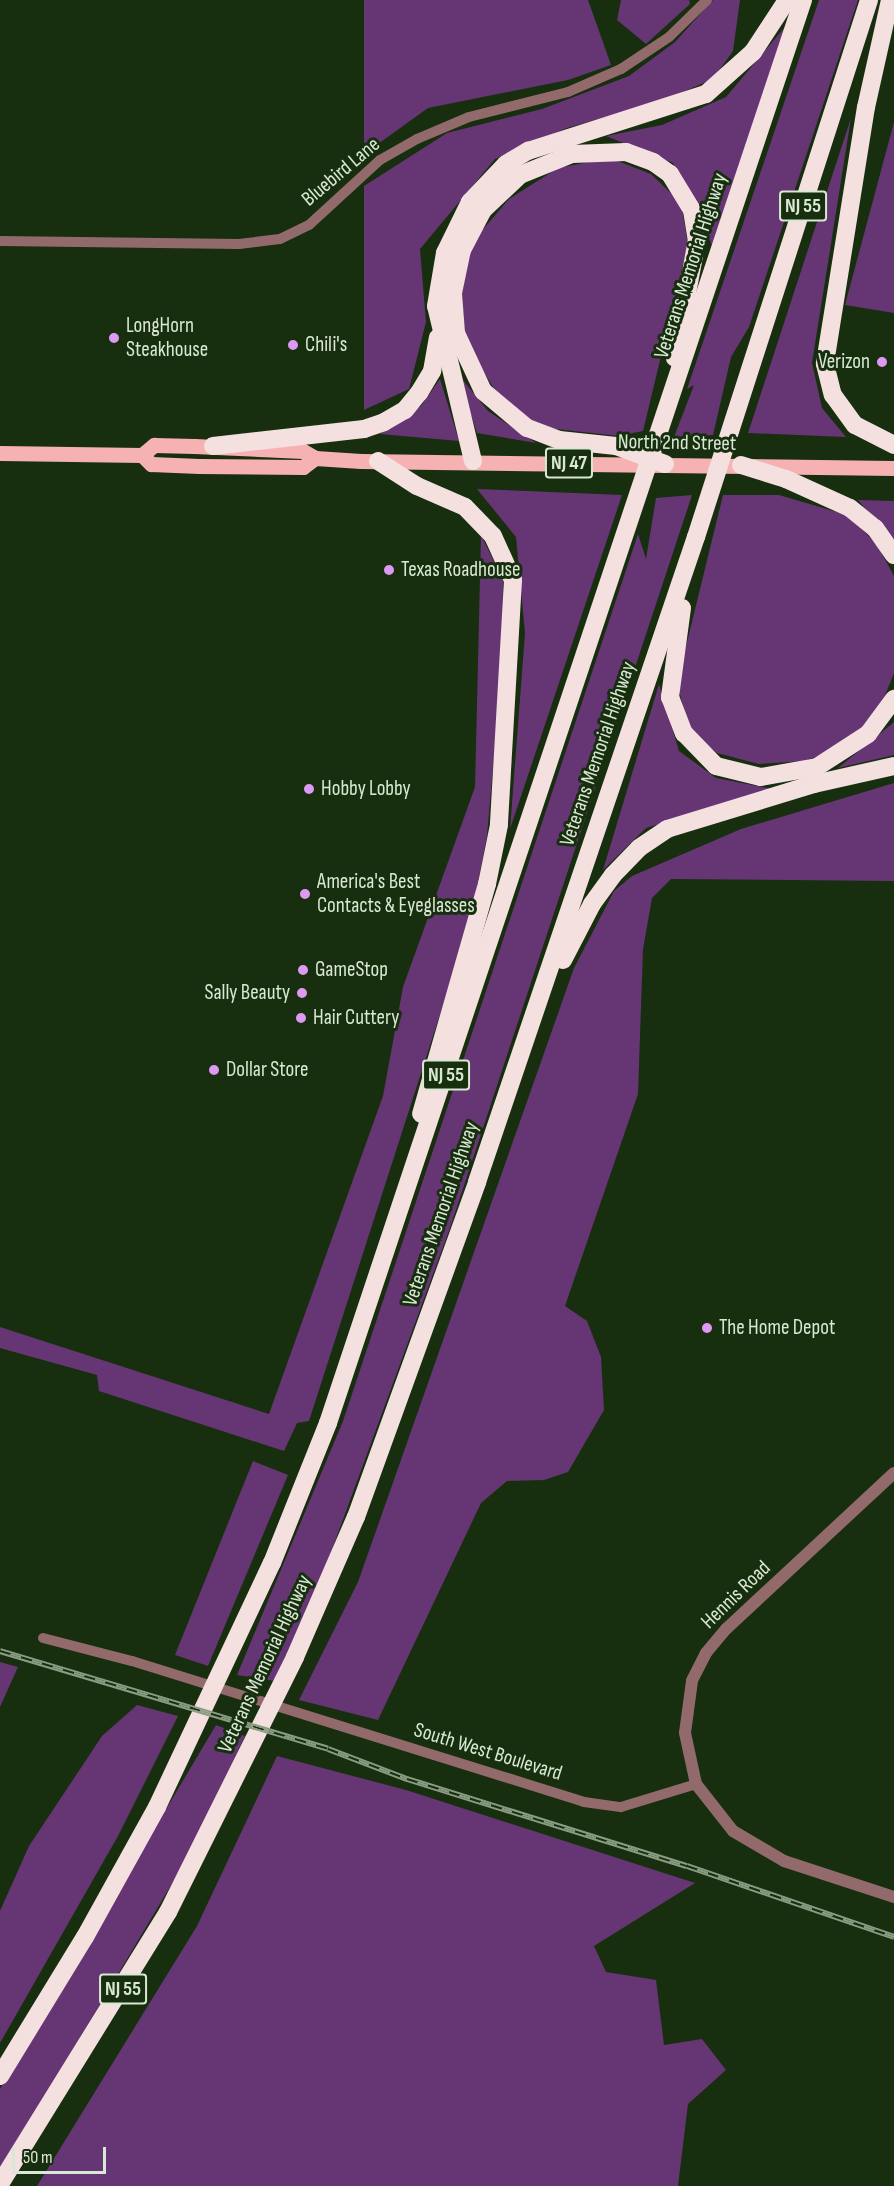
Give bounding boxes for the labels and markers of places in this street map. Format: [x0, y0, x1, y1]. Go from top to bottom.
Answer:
place label: LongHorn Steakhouse [126, 313, 208, 363]
marker: LongHorn Steakhouse [107, 331, 121, 345]
place label: Chili's [305, 332, 347, 358]
marker: Chili's [286, 338, 300, 352]
place label: Verizon [818, 349, 870, 375]
marker: Verizon [875, 355, 889, 369]
place label: Texas Roadhouse [401, 557, 520, 583]
marker: Texas Roadhouse [382, 563, 396, 577]
place label: Hobby Lobby [321, 776, 411, 802]
marker: Hobby Lobby [302, 782, 316, 796]
place label: America's Best Contacts & Eyeglasses [317, 869, 475, 919]
marker: America's Best Contacts & Eyeglasses [298, 887, 312, 901]
place label: GameStop [315, 957, 388, 983]
marker: GameStop [296, 963, 310, 977]
place label: Sally Beauty [204, 980, 290, 1006]
marker: Sally Beauty [295, 986, 309, 1000]
place label: Hair Cuttery [313, 1005, 399, 1031]
marker: Hair Cuttery [294, 1011, 308, 1025]
place label: Dollar Store [226, 1057, 308, 1083]
marker: Dollar Store [207, 1063, 221, 1077]
place label: The Home Depot [719, 1315, 835, 1341]
marker: The Home Depot [700, 1321, 714, 1335]

